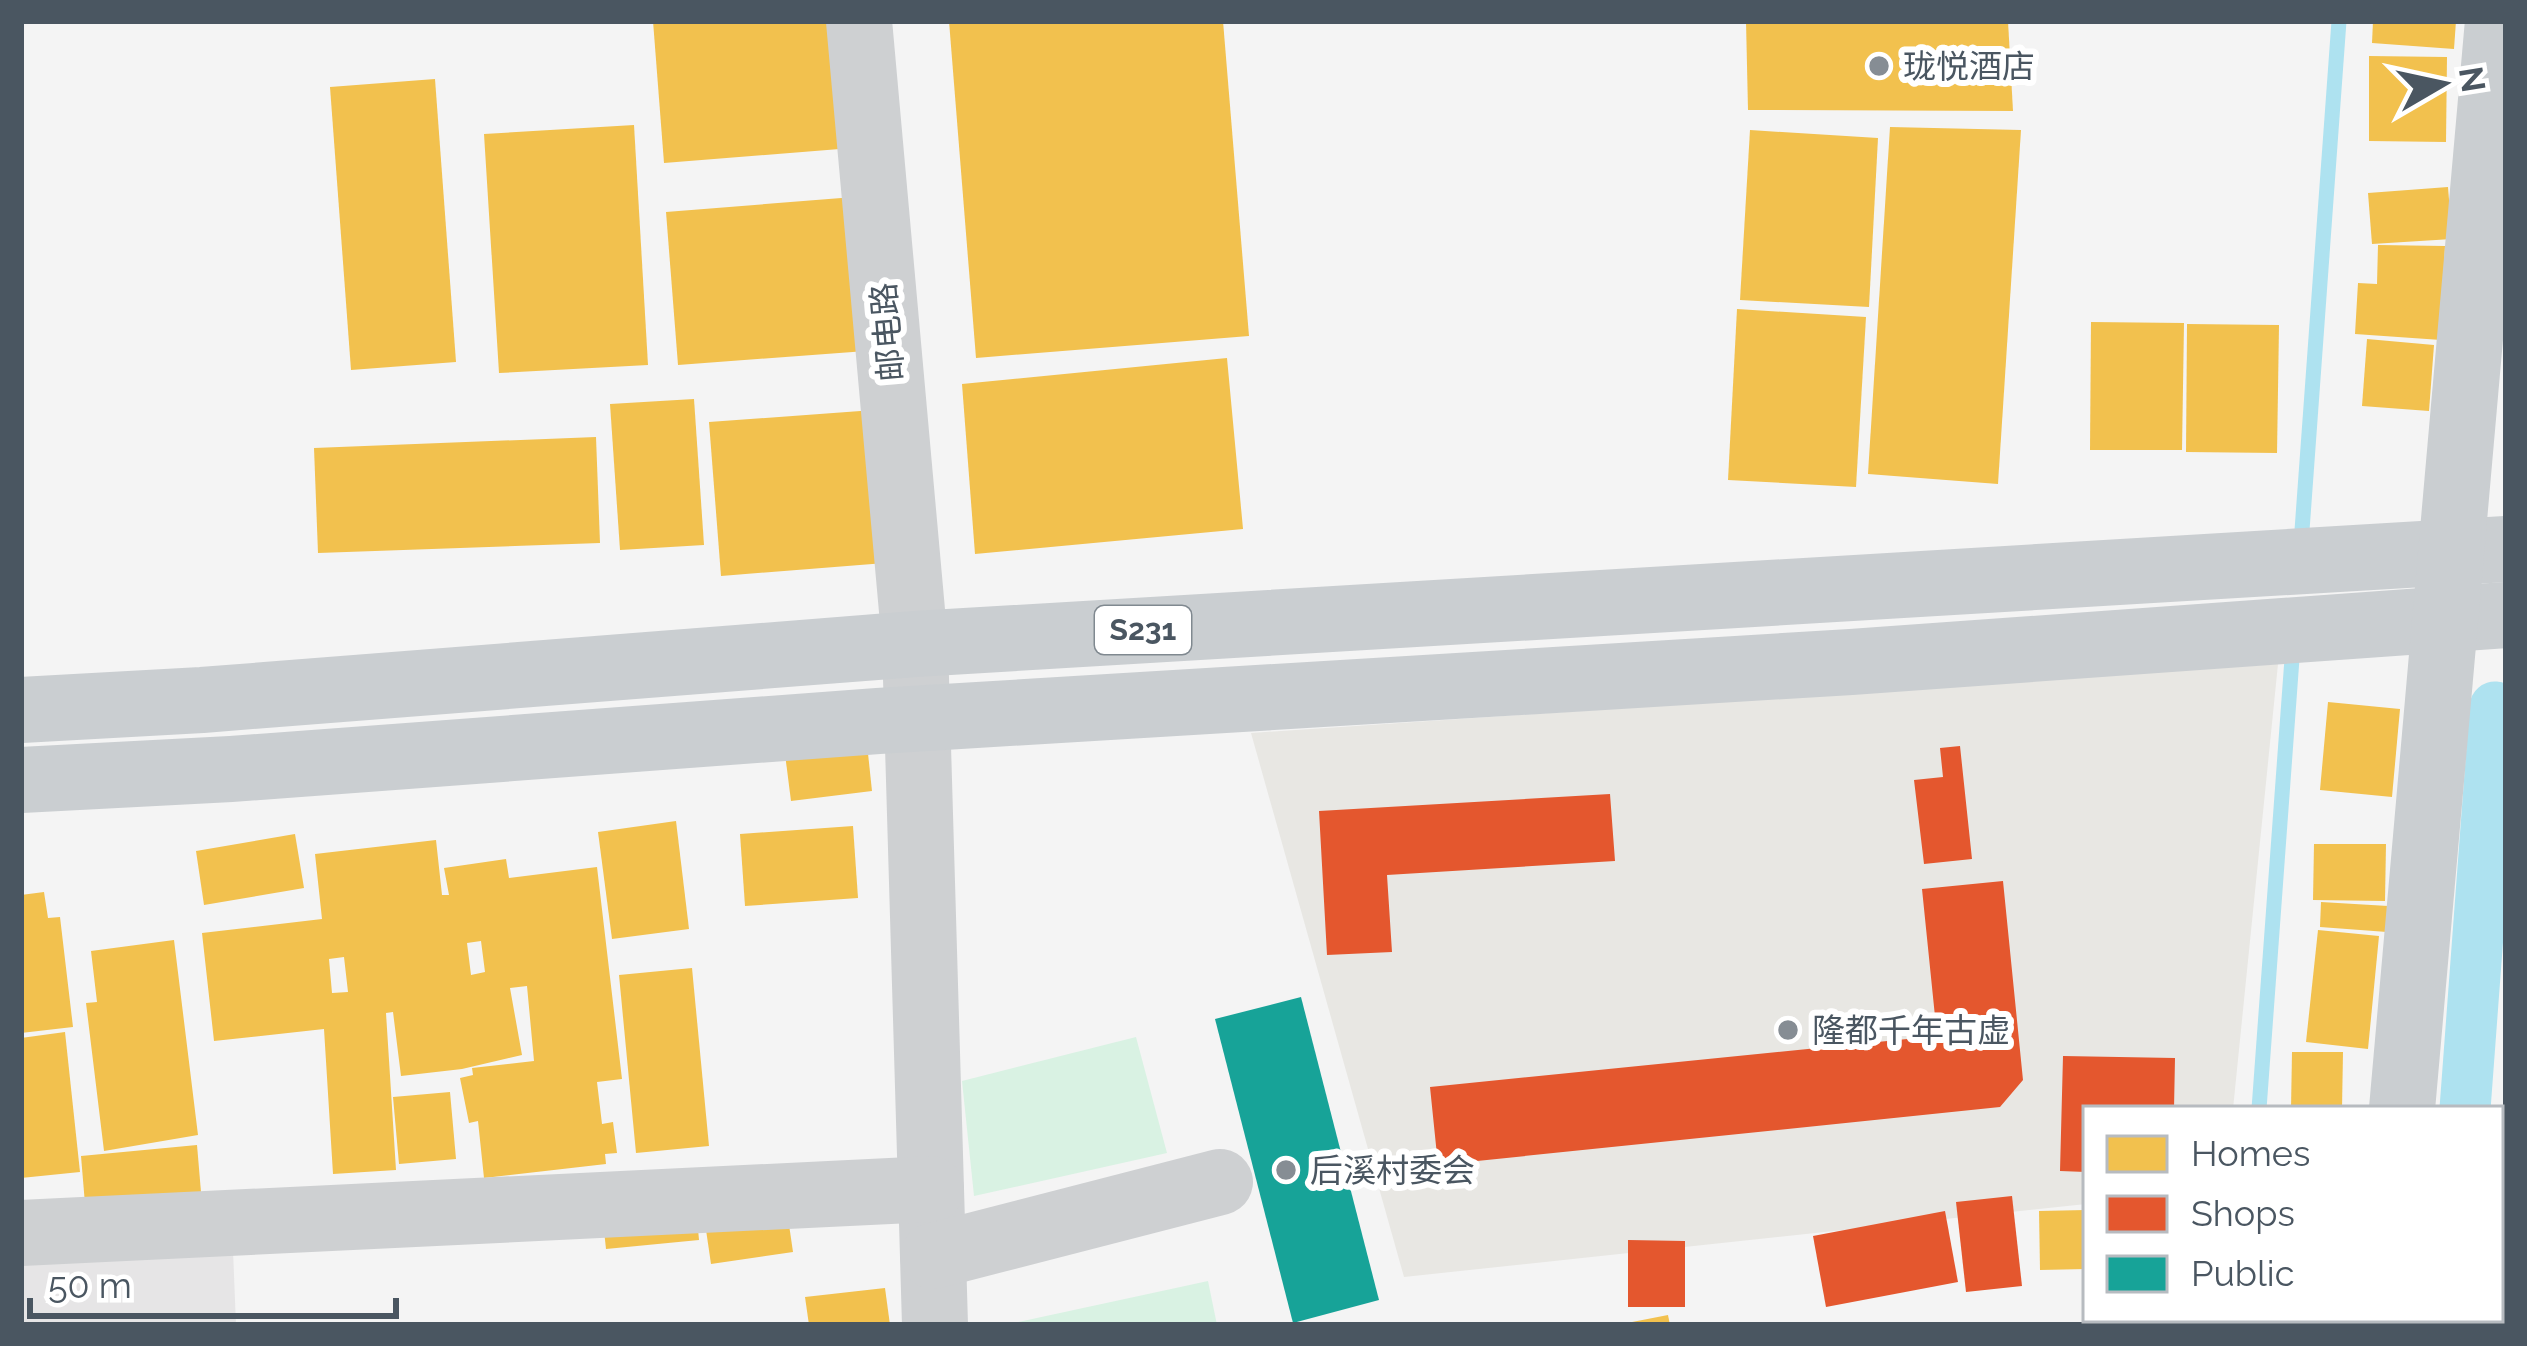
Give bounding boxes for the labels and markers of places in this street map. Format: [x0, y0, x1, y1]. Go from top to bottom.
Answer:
place label: 珑悦酒店 [1903, 47, 2035, 86]
marker: 珑悦酒店 [1866, 53, 1892, 79]
place label: 隆都千年古虚 [1812, 1011, 2010, 1050]
marker: 隆都千年古虚 [1775, 1017, 1801, 1043]
place label: 后溪村委会 [1310, 1151, 1475, 1190]
marker: 后溪村委会 [1273, 1157, 1299, 1183]

